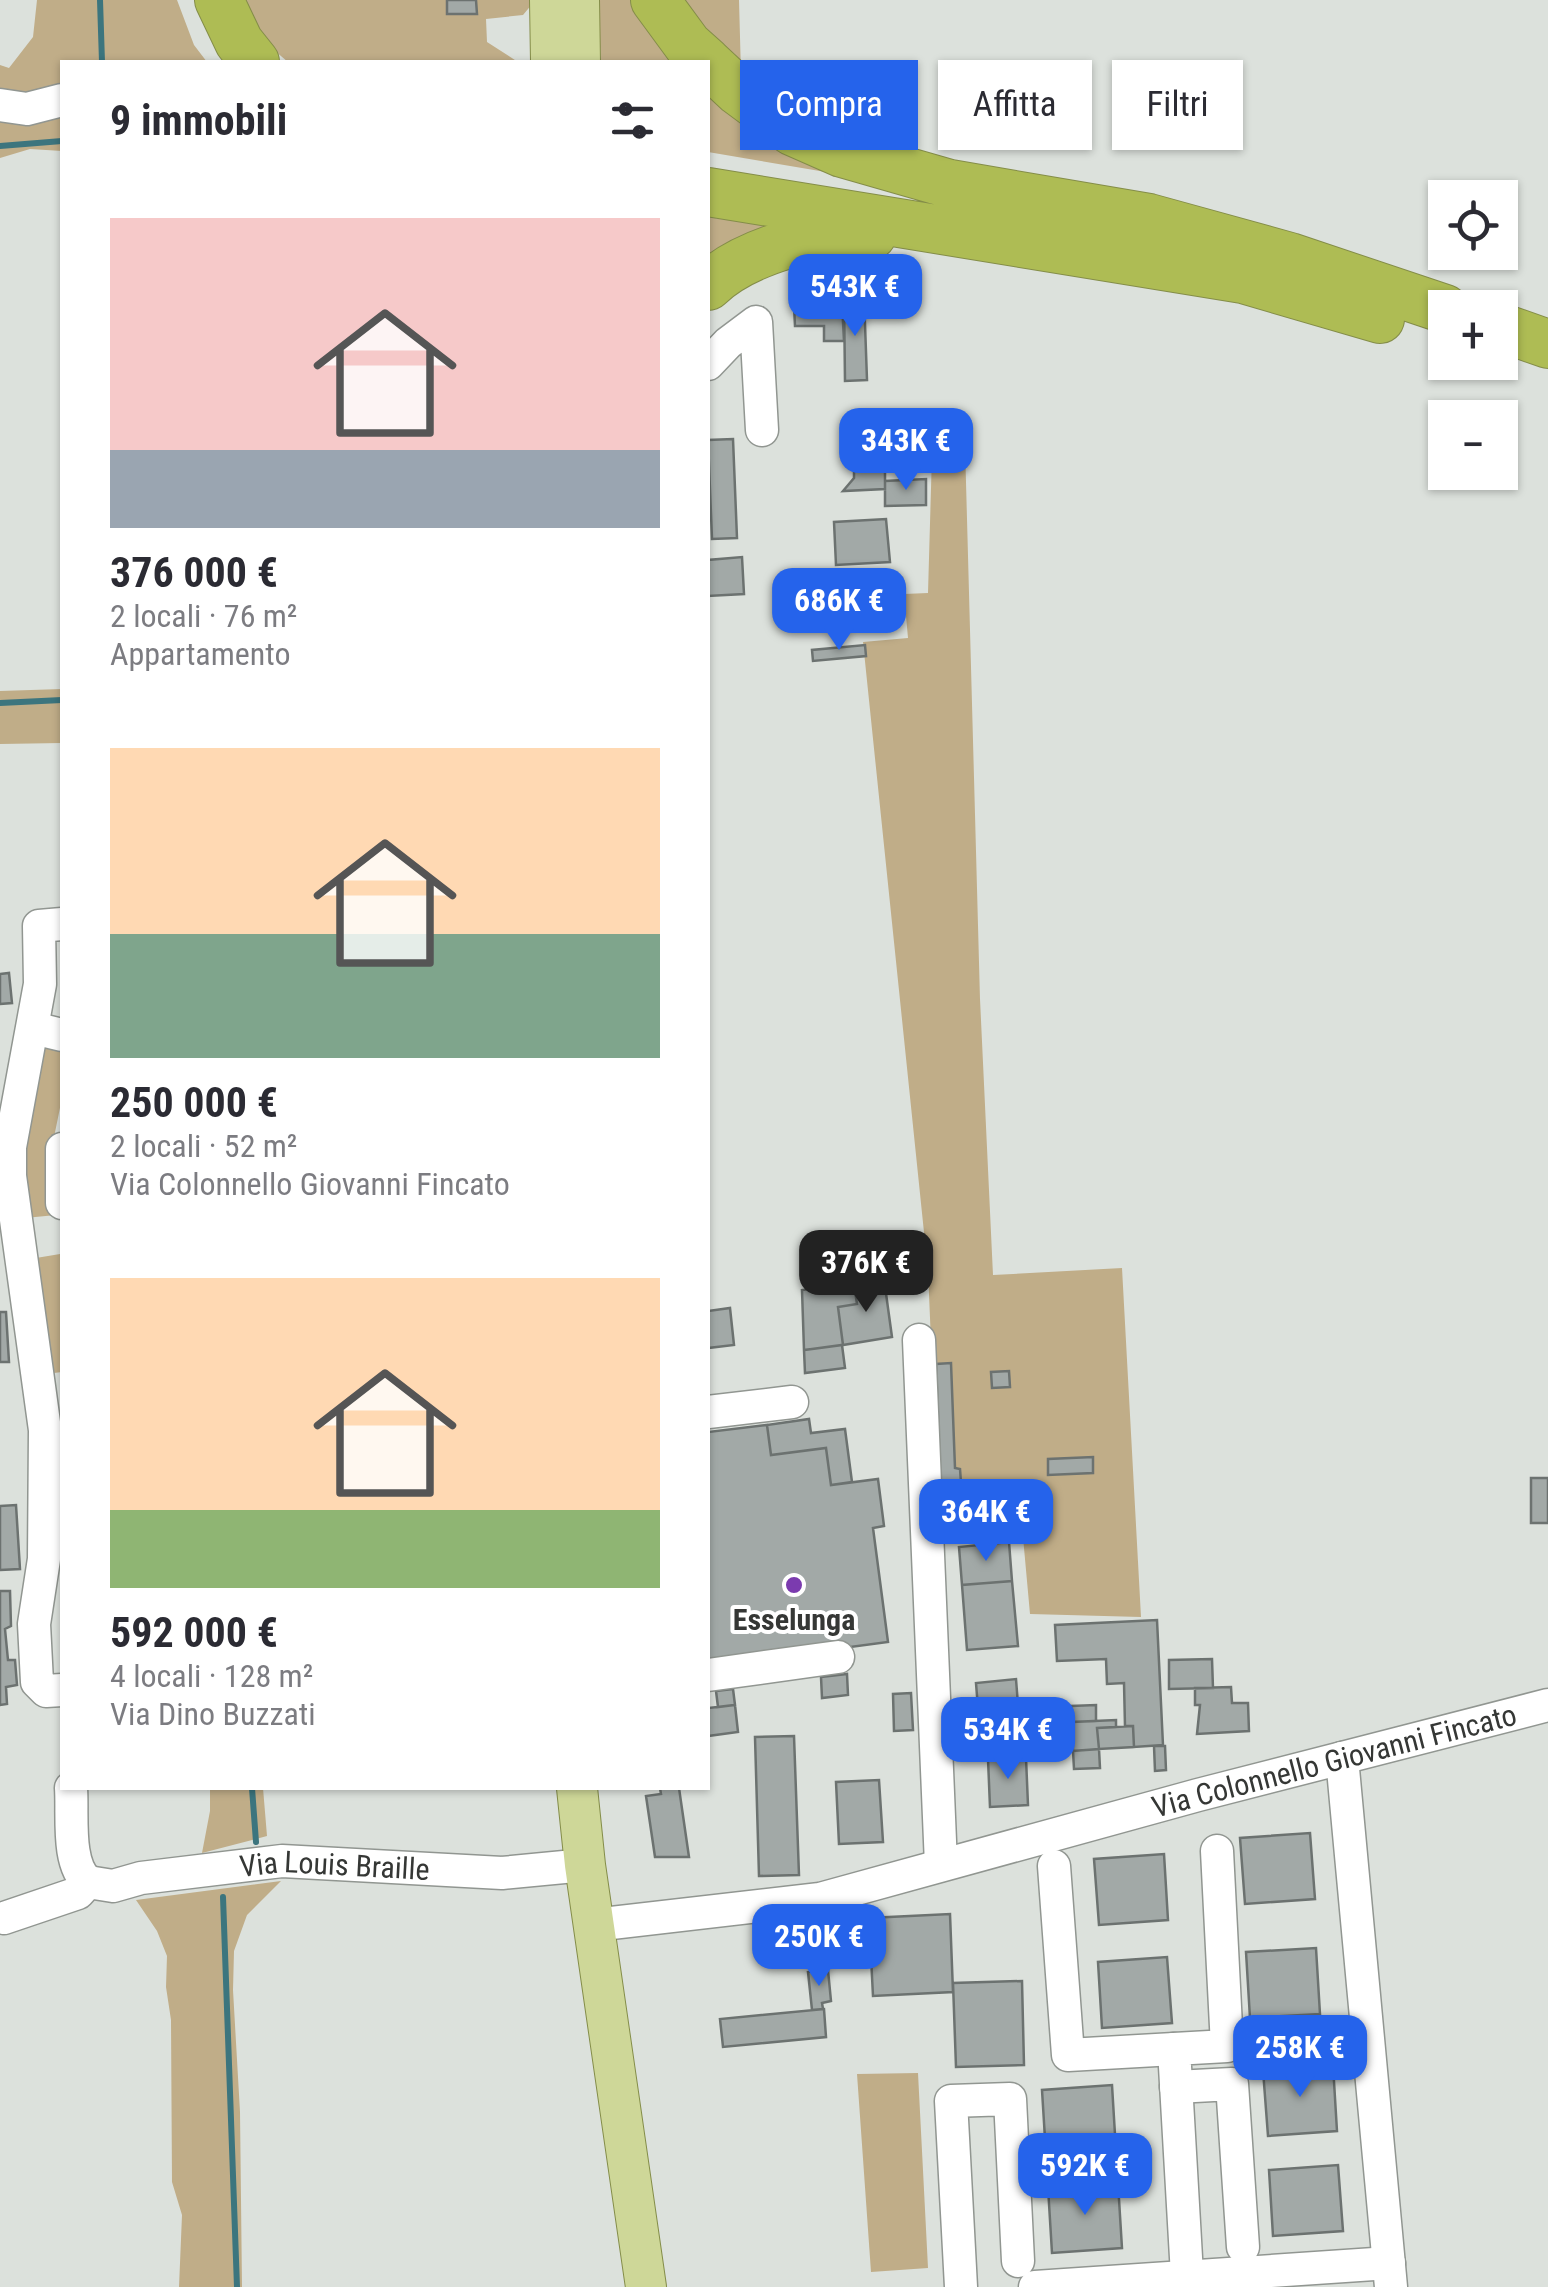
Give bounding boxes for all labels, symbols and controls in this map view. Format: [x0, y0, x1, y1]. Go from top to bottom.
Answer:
chip: Compra [740, 60, 918, 150]
chip: Affitta [938, 60, 1092, 150]
chip: Filtri [1112, 60, 1243, 150]
icon: filters [605, 93, 660, 148]
text: 9 immobili [110, 96, 287, 145]
map controls [1428, 180, 1518, 490]
button: locate [1428, 180, 1518, 270]
pin: 543K € [774, 254, 936, 339]
text: 543K € [810, 267, 900, 305]
icon: home [295, 283, 475, 463]
button: + [1428, 290, 1518, 380]
button: − [1428, 400, 1518, 490]
pin: 343K € [825, 408, 987, 493]
text: 343K € [861, 421, 951, 459]
text: 376 000 € [110, 548, 278, 597]
pin: 686K € [758, 568, 920, 653]
text: 686K € [794, 581, 884, 619]
text: 2 locali · 76 m² [110, 597, 297, 635]
text: Appartamento [110, 635, 290, 673]
icon: home [295, 813, 475, 993]
text: 250 000 € [110, 1078, 278, 1127]
text: 2 locali · 52 m² [110, 1127, 297, 1165]
text: Via Colonnello Giovanni Fincato [110, 1165, 510, 1203]
pin: 376K € [785, 1230, 947, 1315]
text: 376K € [821, 1243, 911, 1281]
icon: home [295, 1343, 475, 1523]
pin: 364K € [905, 1479, 1067, 1564]
text: 364K € [941, 1492, 1031, 1530]
marker: Esselunga [783, 1574, 805, 1596]
place label: Esselunga [733, 1602, 855, 1637]
text: 592 000 € [110, 1608, 278, 1657]
text: 4 locali · 128 m² [110, 1657, 313, 1695]
text: Via Dino Buzzati [110, 1695, 316, 1733]
street label: Via Colonnello Giovanni Fincato [1148, 1696, 1520, 1824]
pin: 534K € [927, 1697, 1089, 1782]
text: 534K € [963, 1710, 1053, 1748]
street label: Via Louis Braille [238, 1843, 430, 1887]
pin: 250K € [738, 1904, 900, 1989]
text: 250K € [774, 1917, 864, 1955]
pin: 258K € [1219, 2015, 1381, 2100]
text: 258K € [1255, 2028, 1345, 2066]
pin: 592K € [1004, 2133, 1166, 2218]
text: 592K € [1040, 2146, 1130, 2184]

